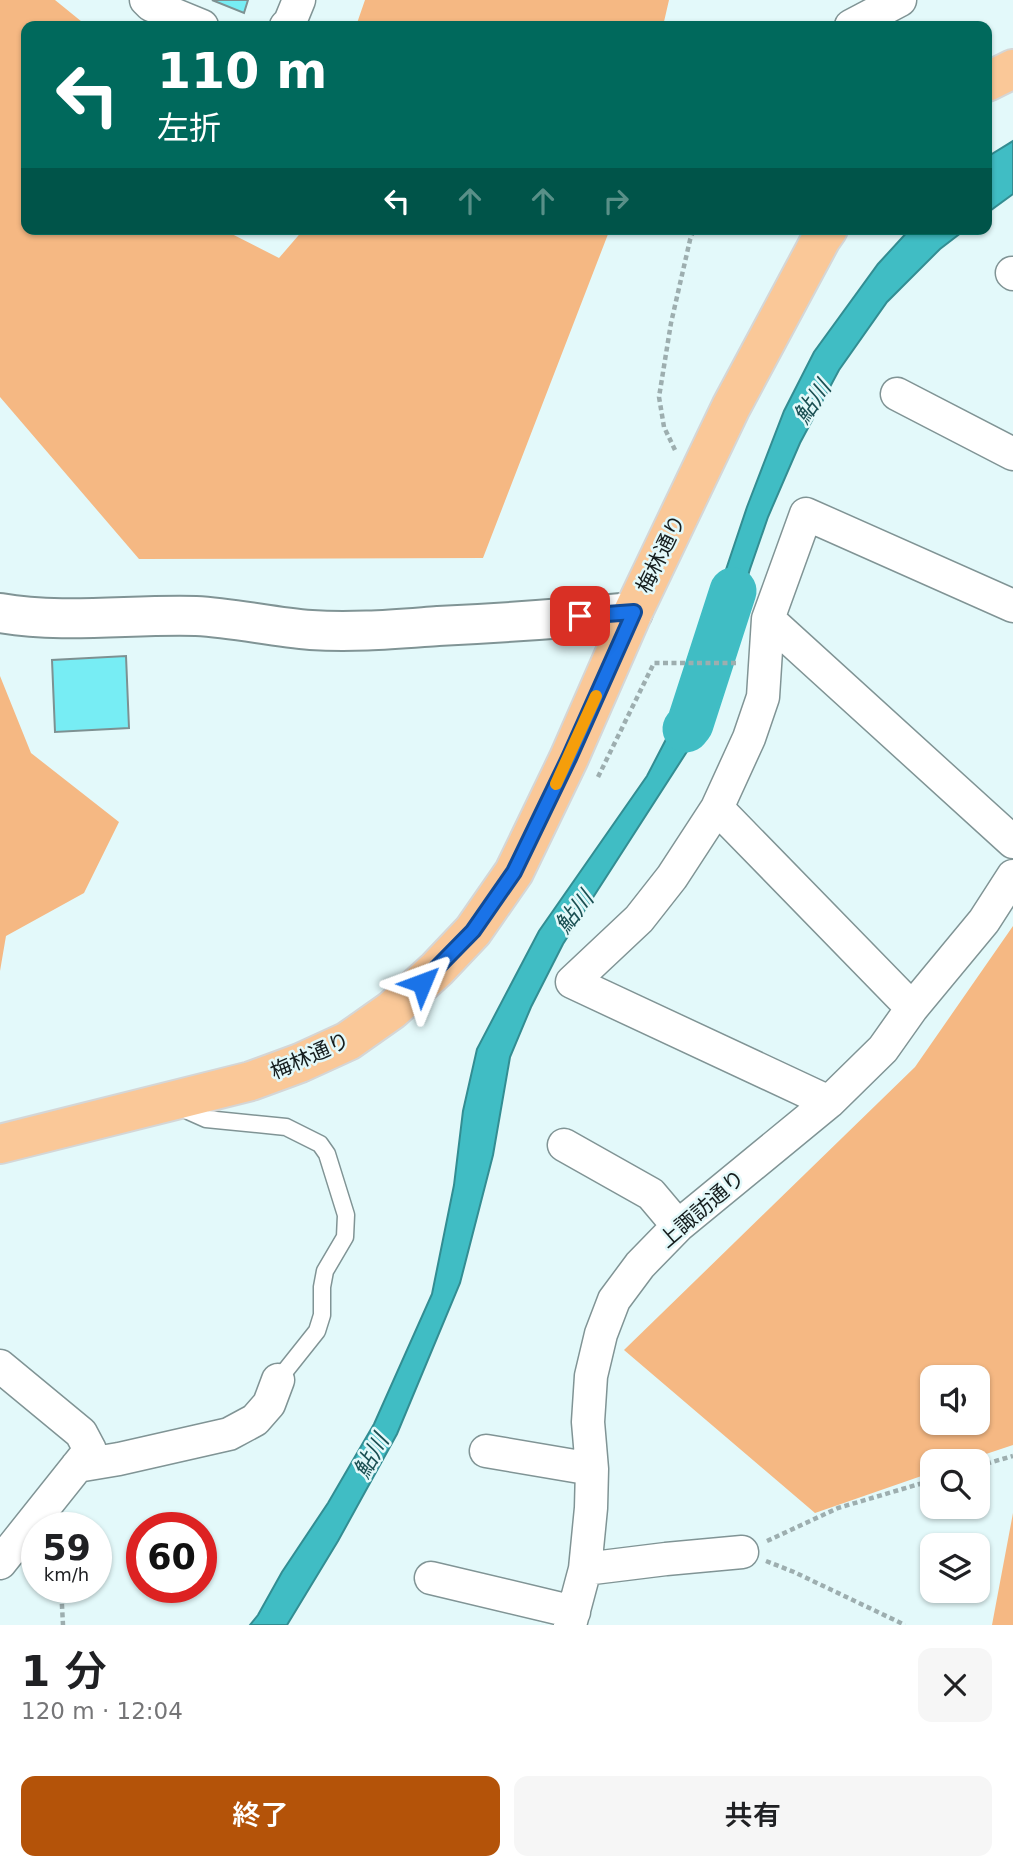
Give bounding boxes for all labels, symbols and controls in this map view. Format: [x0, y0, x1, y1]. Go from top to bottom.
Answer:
text: 110 m [157, 43, 327, 100]
icon: left [42, 49, 133, 140]
text: 左折 [157, 109, 221, 147]
icon: left [378, 182, 416, 220]
icon: ahead [451, 182, 489, 220]
icon: ahead [524, 182, 562, 220]
icon: right [597, 182, 635, 220]
water label: 鮎川 [788, 373, 837, 428]
street label: 梅林通り [632, 511, 690, 597]
pin [550, 586, 610, 646]
icon: arrive [561, 597, 599, 635]
water label: 鮎川 [550, 884, 600, 938]
position arrow [385, 946, 459, 1020]
street label: 梅林通り [267, 1028, 353, 1084]
street label: 上諏訪通り [655, 1166, 749, 1252]
map controls [920, 1365, 990, 1603]
button: sound [920, 1365, 990, 1435]
water label: 鮎川 [348, 1427, 395, 1482]
button: search [920, 1449, 990, 1519]
speed limit sign: 60 [126, 1512, 217, 1603]
text: 59 [42, 1528, 91, 1568]
button: layers [920, 1533, 990, 1603]
text: km/h [44, 1564, 89, 1585]
text: 1 分 [21, 1647, 107, 1696]
button: close [918, 1648, 992, 1722]
text: 120 m · 12:04 [21, 1698, 183, 1724]
button: 終了 [21, 1776, 500, 1856]
button: 共有 [514, 1776, 992, 1856]

